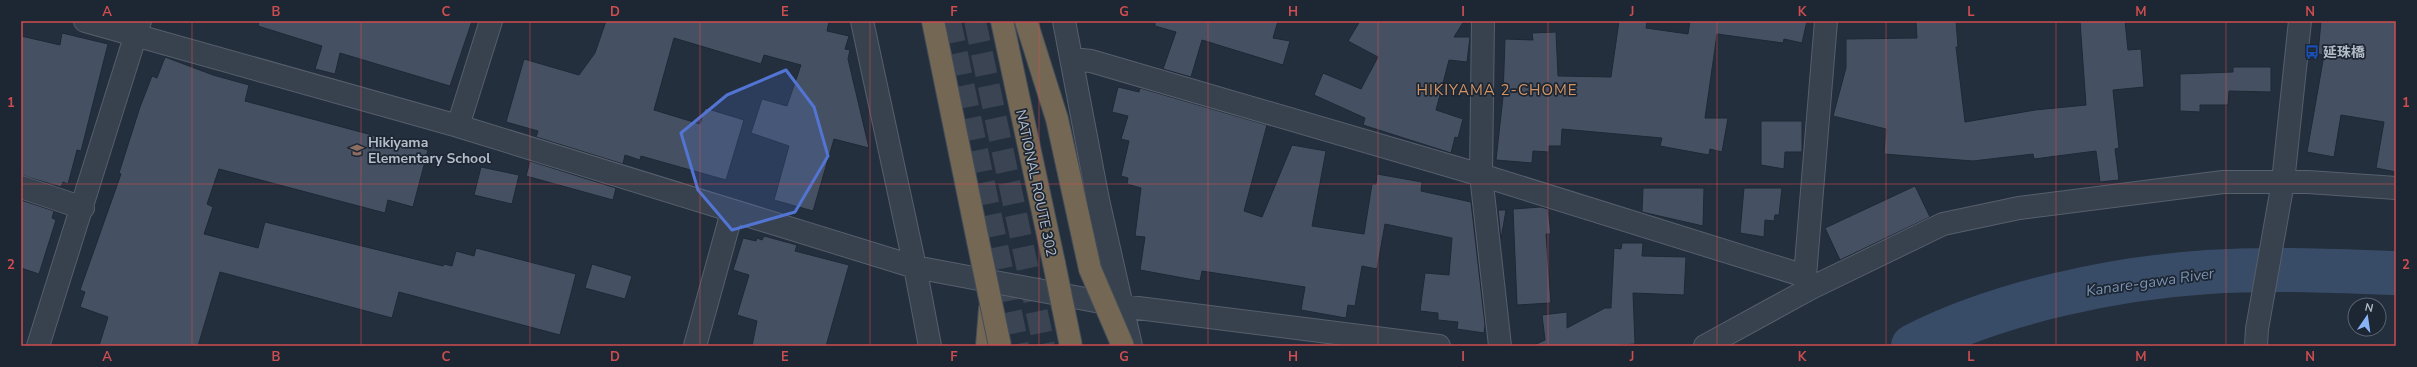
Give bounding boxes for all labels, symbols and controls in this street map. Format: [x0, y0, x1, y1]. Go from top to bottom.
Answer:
text: A [102, 3, 112, 21]
text: B [272, 3, 281, 21]
text: C [442, 3, 451, 21]
text: D [610, 3, 620, 21]
text: E [781, 3, 789, 21]
text: F [950, 3, 958, 21]
text: G [1119, 3, 1129, 21]
text: H [1288, 3, 1298, 21]
text: I [1461, 3, 1465, 21]
text: J [1629, 3, 1634, 21]
text: K [1798, 3, 1807, 21]
text: L [1967, 3, 1975, 21]
text: M [2135, 3, 2147, 21]
text: N [2305, 3, 2315, 21]
place label: 延珠橋 [2323, 43, 2365, 62]
bus stop icon: 延珠橋 [2304, 44, 2320, 60]
district label: HIKIYAMA 2-CHOME [1417, 80, 1577, 100]
text: 1 [7, 94, 15, 112]
text: 1 [2402, 94, 2410, 112]
street label: NATIONAL ROUTE 302 [1011, 108, 1061, 258]
place label: Hikiyama Elementary School [368, 133, 491, 168]
school or university icon: Hikiyama Elementary School [349, 142, 365, 158]
text: 2 [7, 256, 15, 274]
text: 2 [2402, 256, 2410, 274]
water label: Kanare-gawa River [2085, 263, 2216, 301]
north arrow [2347, 297, 2387, 337]
text: N [2363, 300, 2375, 316]
text: A [102, 348, 112, 366]
text: B [272, 348, 281, 366]
text: C [442, 348, 451, 366]
text: D [610, 348, 620, 366]
text: E [781, 348, 789, 366]
text: F [950, 348, 958, 366]
text: G [1119, 348, 1129, 366]
text: H [1288, 348, 1298, 366]
text: I [1461, 348, 1465, 366]
text: J [1629, 348, 1634, 366]
text: K [1798, 348, 1807, 366]
text: L [1967, 348, 1975, 366]
text: M [2135, 348, 2147, 366]
text: N [2305, 348, 2315, 366]

